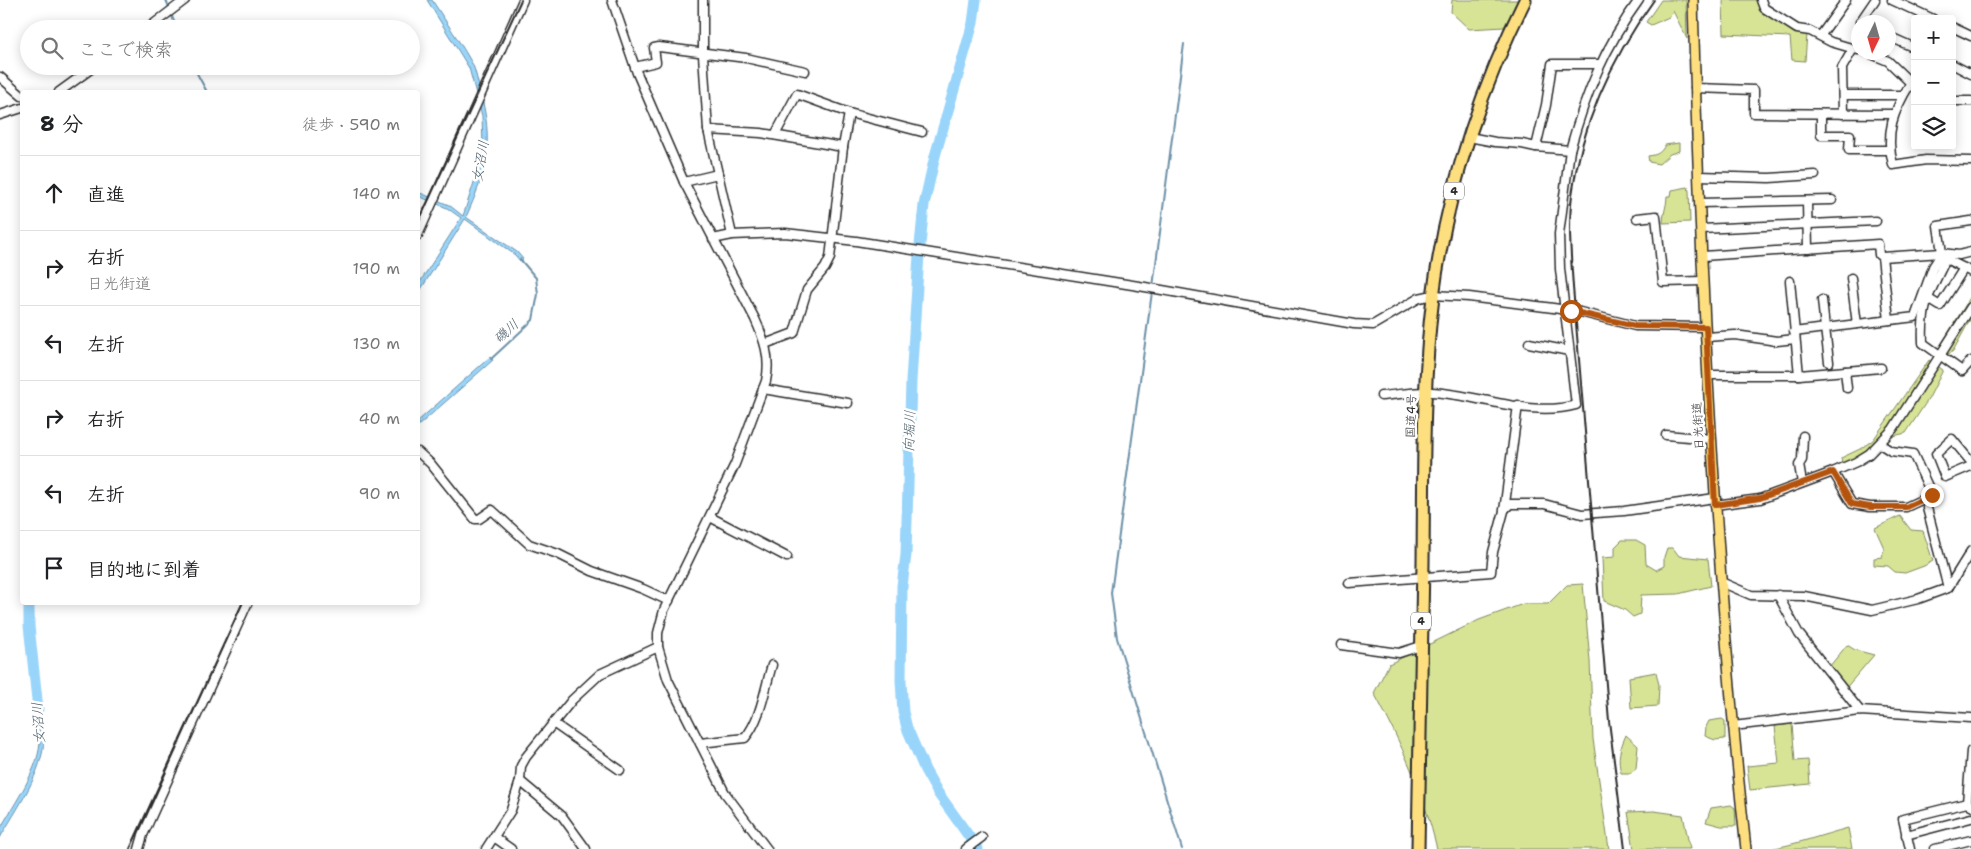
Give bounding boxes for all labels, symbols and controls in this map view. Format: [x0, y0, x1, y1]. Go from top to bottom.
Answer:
north arrow [1851, 15, 1896, 60]
map controls [1911, 15, 1956, 150]
button: + [1911, 15, 1956, 60]
search box [20, 20, 420, 75]
icon: search [38, 34, 66, 62]
text: ここで検索 [78, 37, 173, 62]
button: − [1911, 60, 1956, 105]
button: layers [1911, 105, 1956, 150]
text: 8 分 [40, 110, 83, 138]
text: 徒歩 · 590 m [302, 114, 400, 135]
water label: 女沼川 [467, 139, 493, 183]
icon: ahead [40, 179, 68, 207]
text: 直進 [87, 182, 125, 207]
road number: 4 [1444, 182, 1464, 200]
text: 140 m [353, 183, 400, 204]
text: 右折 [87, 245, 125, 270]
icon: right [40, 254, 68, 282]
text: 190 m [353, 258, 400, 279]
text: 日光街道 [87, 273, 151, 294]
route start [1560, 300, 1583, 323]
water label: 磯川 [490, 315, 522, 347]
icon: left [40, 329, 68, 357]
text: 左折 [87, 332, 125, 357]
text: 130 m [353, 333, 400, 354]
street label: 国道4号 [1402, 394, 1420, 438]
street label: 日光街道 [1689, 402, 1707, 450]
icon: right [40, 404, 68, 432]
text: 右折 [87, 407, 125, 432]
text: 40 m [358, 408, 400, 429]
water label: 向堀川 [899, 410, 919, 452]
icon: left [40, 479, 68, 507]
text: 左折 [87, 482, 125, 507]
text: 90 m [359, 483, 400, 504]
route end [1921, 484, 1944, 507]
icon: arrive [40, 554, 68, 582]
text: 目的地に到着 [87, 557, 201, 582]
road number: 4 [1411, 612, 1431, 630]
water label: 女沼川 [28, 701, 48, 745]

